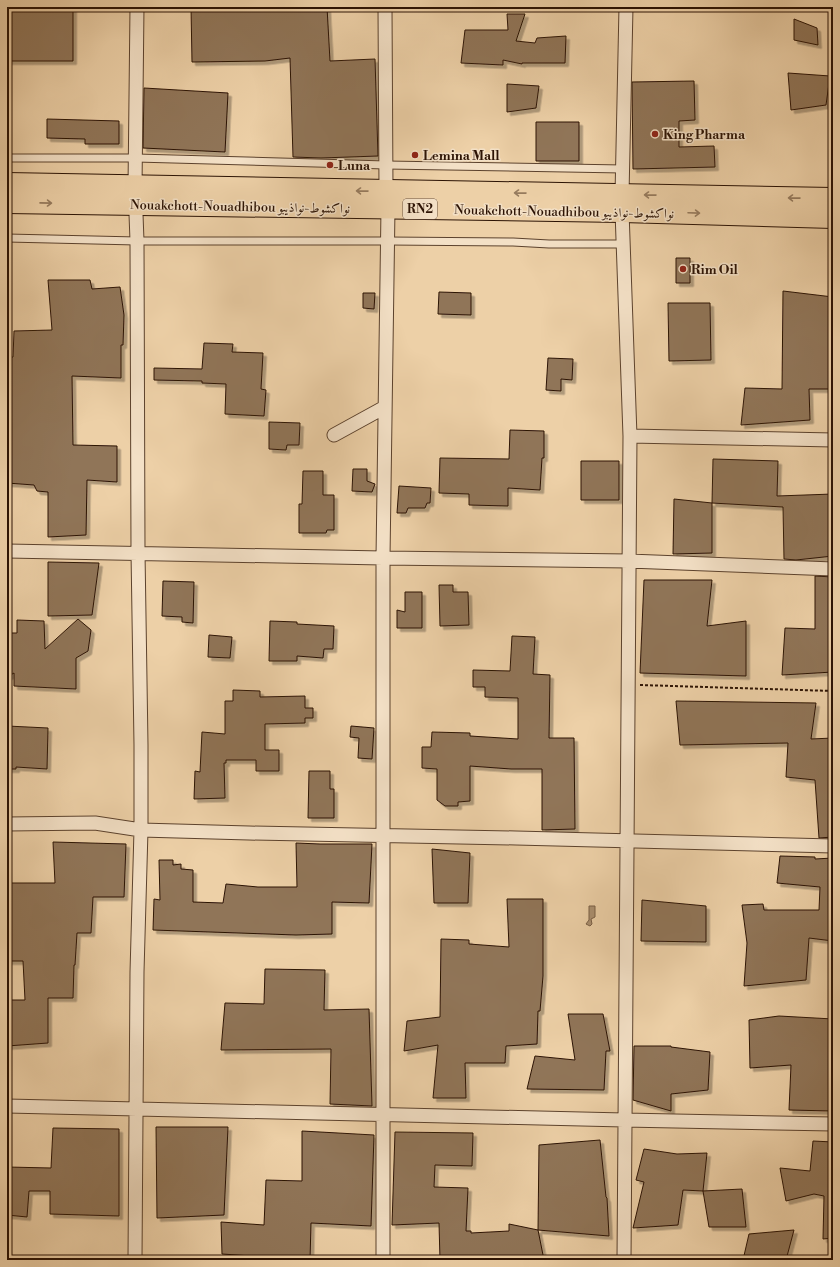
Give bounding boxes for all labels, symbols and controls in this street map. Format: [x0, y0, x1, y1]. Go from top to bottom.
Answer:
place label: King Pharma [663, 127, 746, 143]
marker: King Pharma [650, 129, 660, 139]
place label: Lemina Mall [423, 148, 500, 164]
marker: Lemina Mall [410, 150, 420, 160]
place label: Luna [338, 158, 371, 174]
marker: Luna [325, 160, 335, 170]
one-way arrow [356, 187, 369, 194]
one-way arrow [514, 189, 527, 197]
one-way arrow [644, 191, 657, 199]
one-way arrow [788, 194, 801, 202]
street label: Nouakchott-Nouadhibou نواكشوط-نواذيبو [130, 197, 350, 217]
one-way arrow [39, 199, 52, 207]
road number: RN2 [403, 199, 437, 219]
street label: Nouakchott-Nouadhibou نواكشوط-نواذيبو [454, 202, 674, 222]
one-way arrow [687, 209, 700, 217]
place label: Rim Oil [691, 262, 739, 278]
marker: Rim Oil [678, 264, 688, 274]

